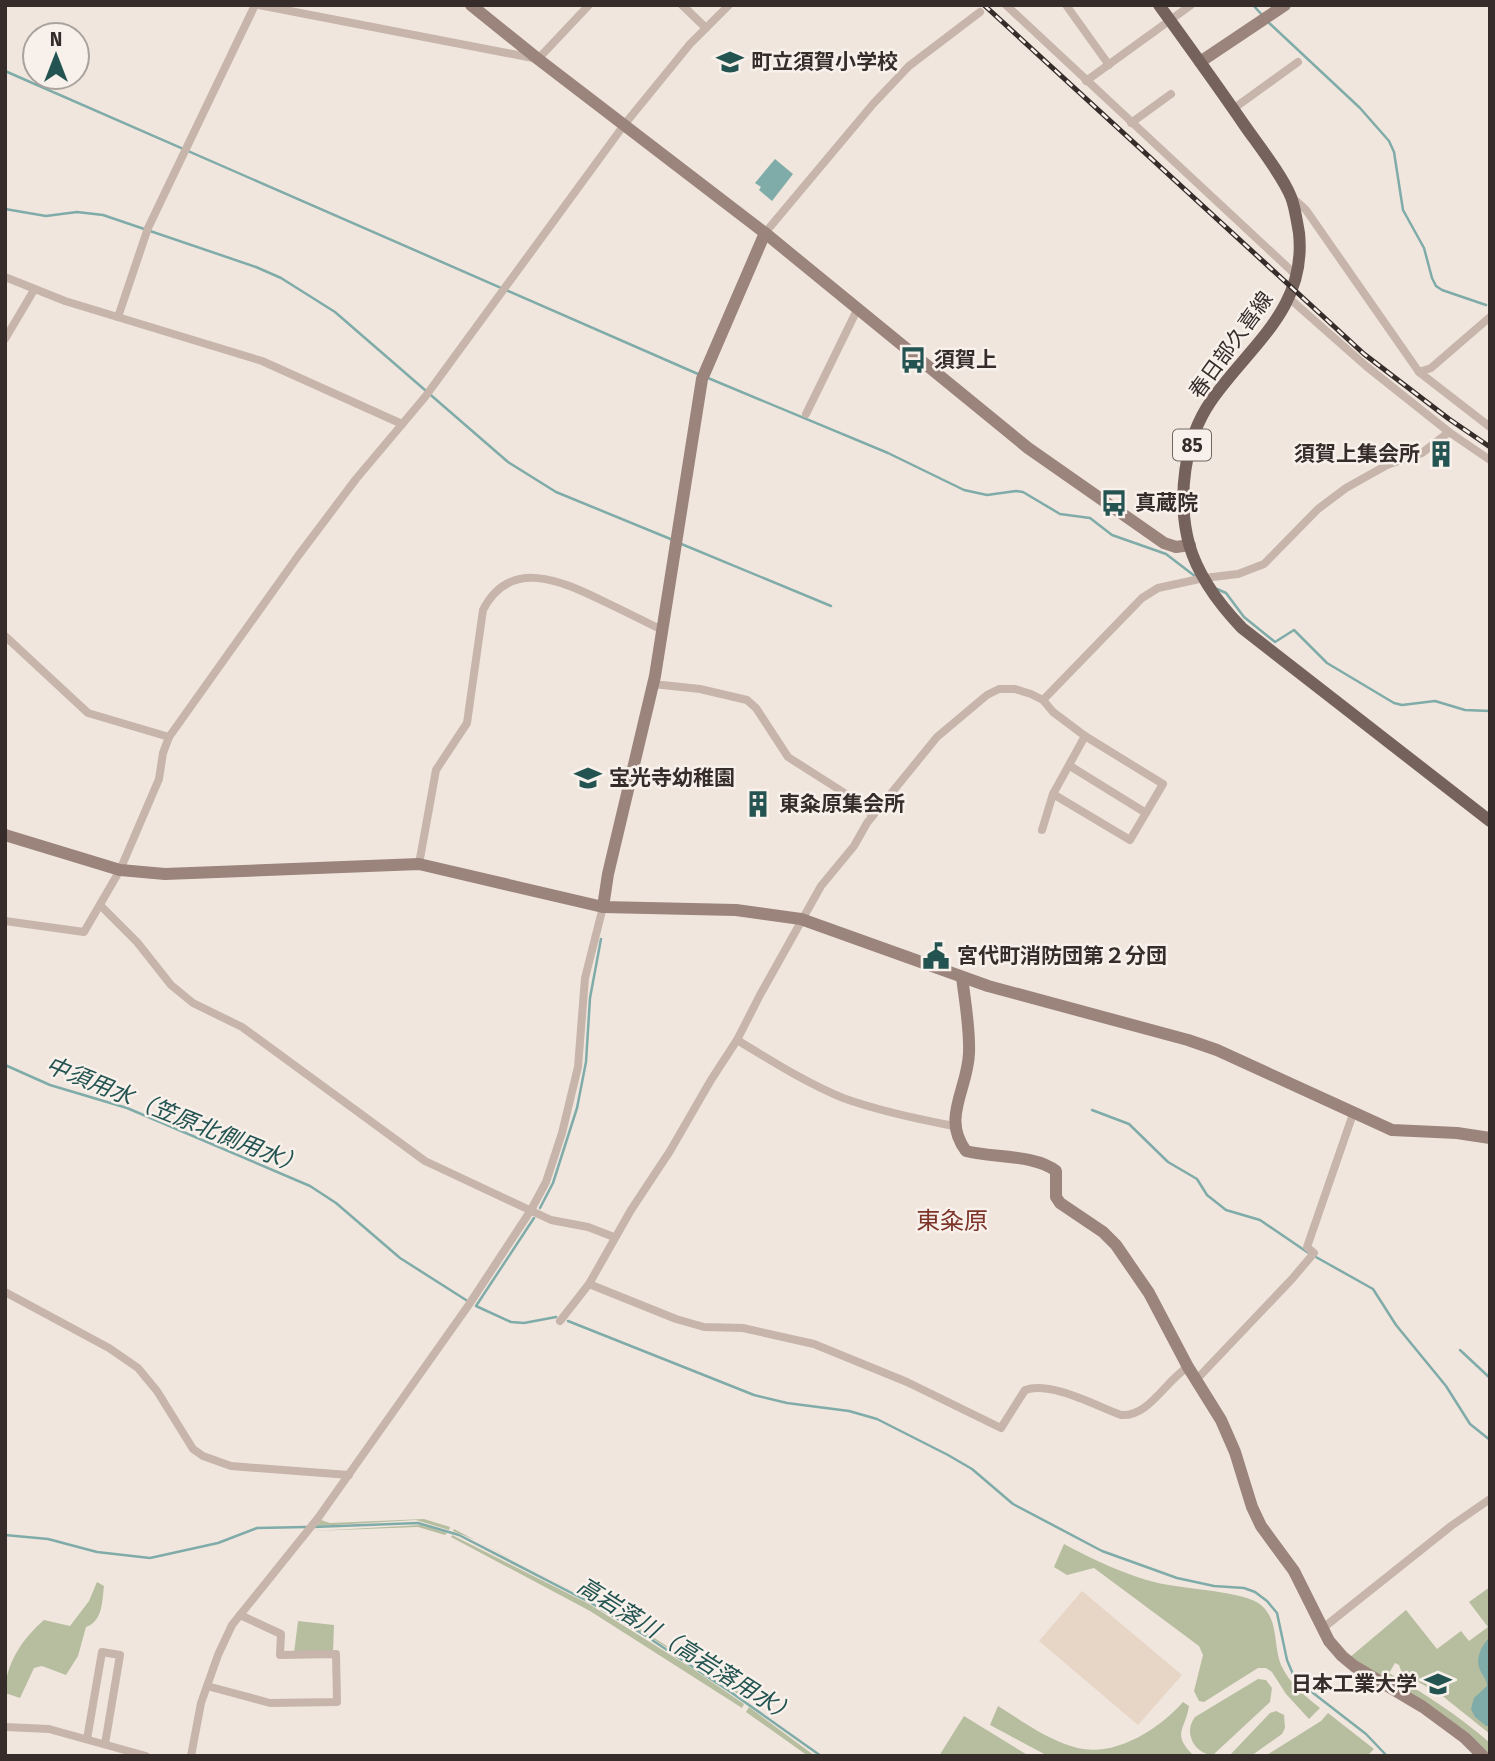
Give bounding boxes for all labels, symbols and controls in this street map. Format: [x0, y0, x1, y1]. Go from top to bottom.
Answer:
north arrow [21, 21, 91, 91]
text: N [50, 28, 62, 51]
school or university icon: 町立須賀小学校 [715, 47, 745, 77]
place label: 町立須賀小学校 [751, 49, 898, 75]
street label: 春日部久喜線 [1183, 286, 1279, 404]
bus stop icon: 須賀上 [898, 345, 928, 375]
place label: 須賀上 [934, 347, 997, 373]
road number: 85 [1173, 430, 1211, 460]
building icon: 須賀上集会所 [1426, 439, 1456, 469]
place label: 須賀上集会所 [1294, 441, 1420, 467]
bus stop icon: 真蔵院 [1099, 488, 1129, 518]
place label: 真蔵院 [1135, 490, 1198, 516]
school or university icon: 宝光寺幼稚園 [573, 763, 603, 793]
place label: 宝光寺幼稚園 [609, 765, 735, 791]
building icon: 東粂原集会所 [743, 789, 773, 819]
place label: 東粂原集会所 [779, 791, 905, 817]
public building icon: 宮代町消防団第２分団 [921, 941, 951, 971]
place label: 宮代町消防団第２分団 [957, 943, 1167, 969]
water label: 中須用水（笠原北側用水） [42, 1050, 308, 1180]
district label: 東粂原 [916, 1207, 988, 1235]
water label: 高岩落川（高岩落用水） [572, 1571, 802, 1729]
school or university icon: 日本工業大学 [1423, 1669, 1453, 1699]
place label: 日本工業大学 [1291, 1671, 1417, 1697]

